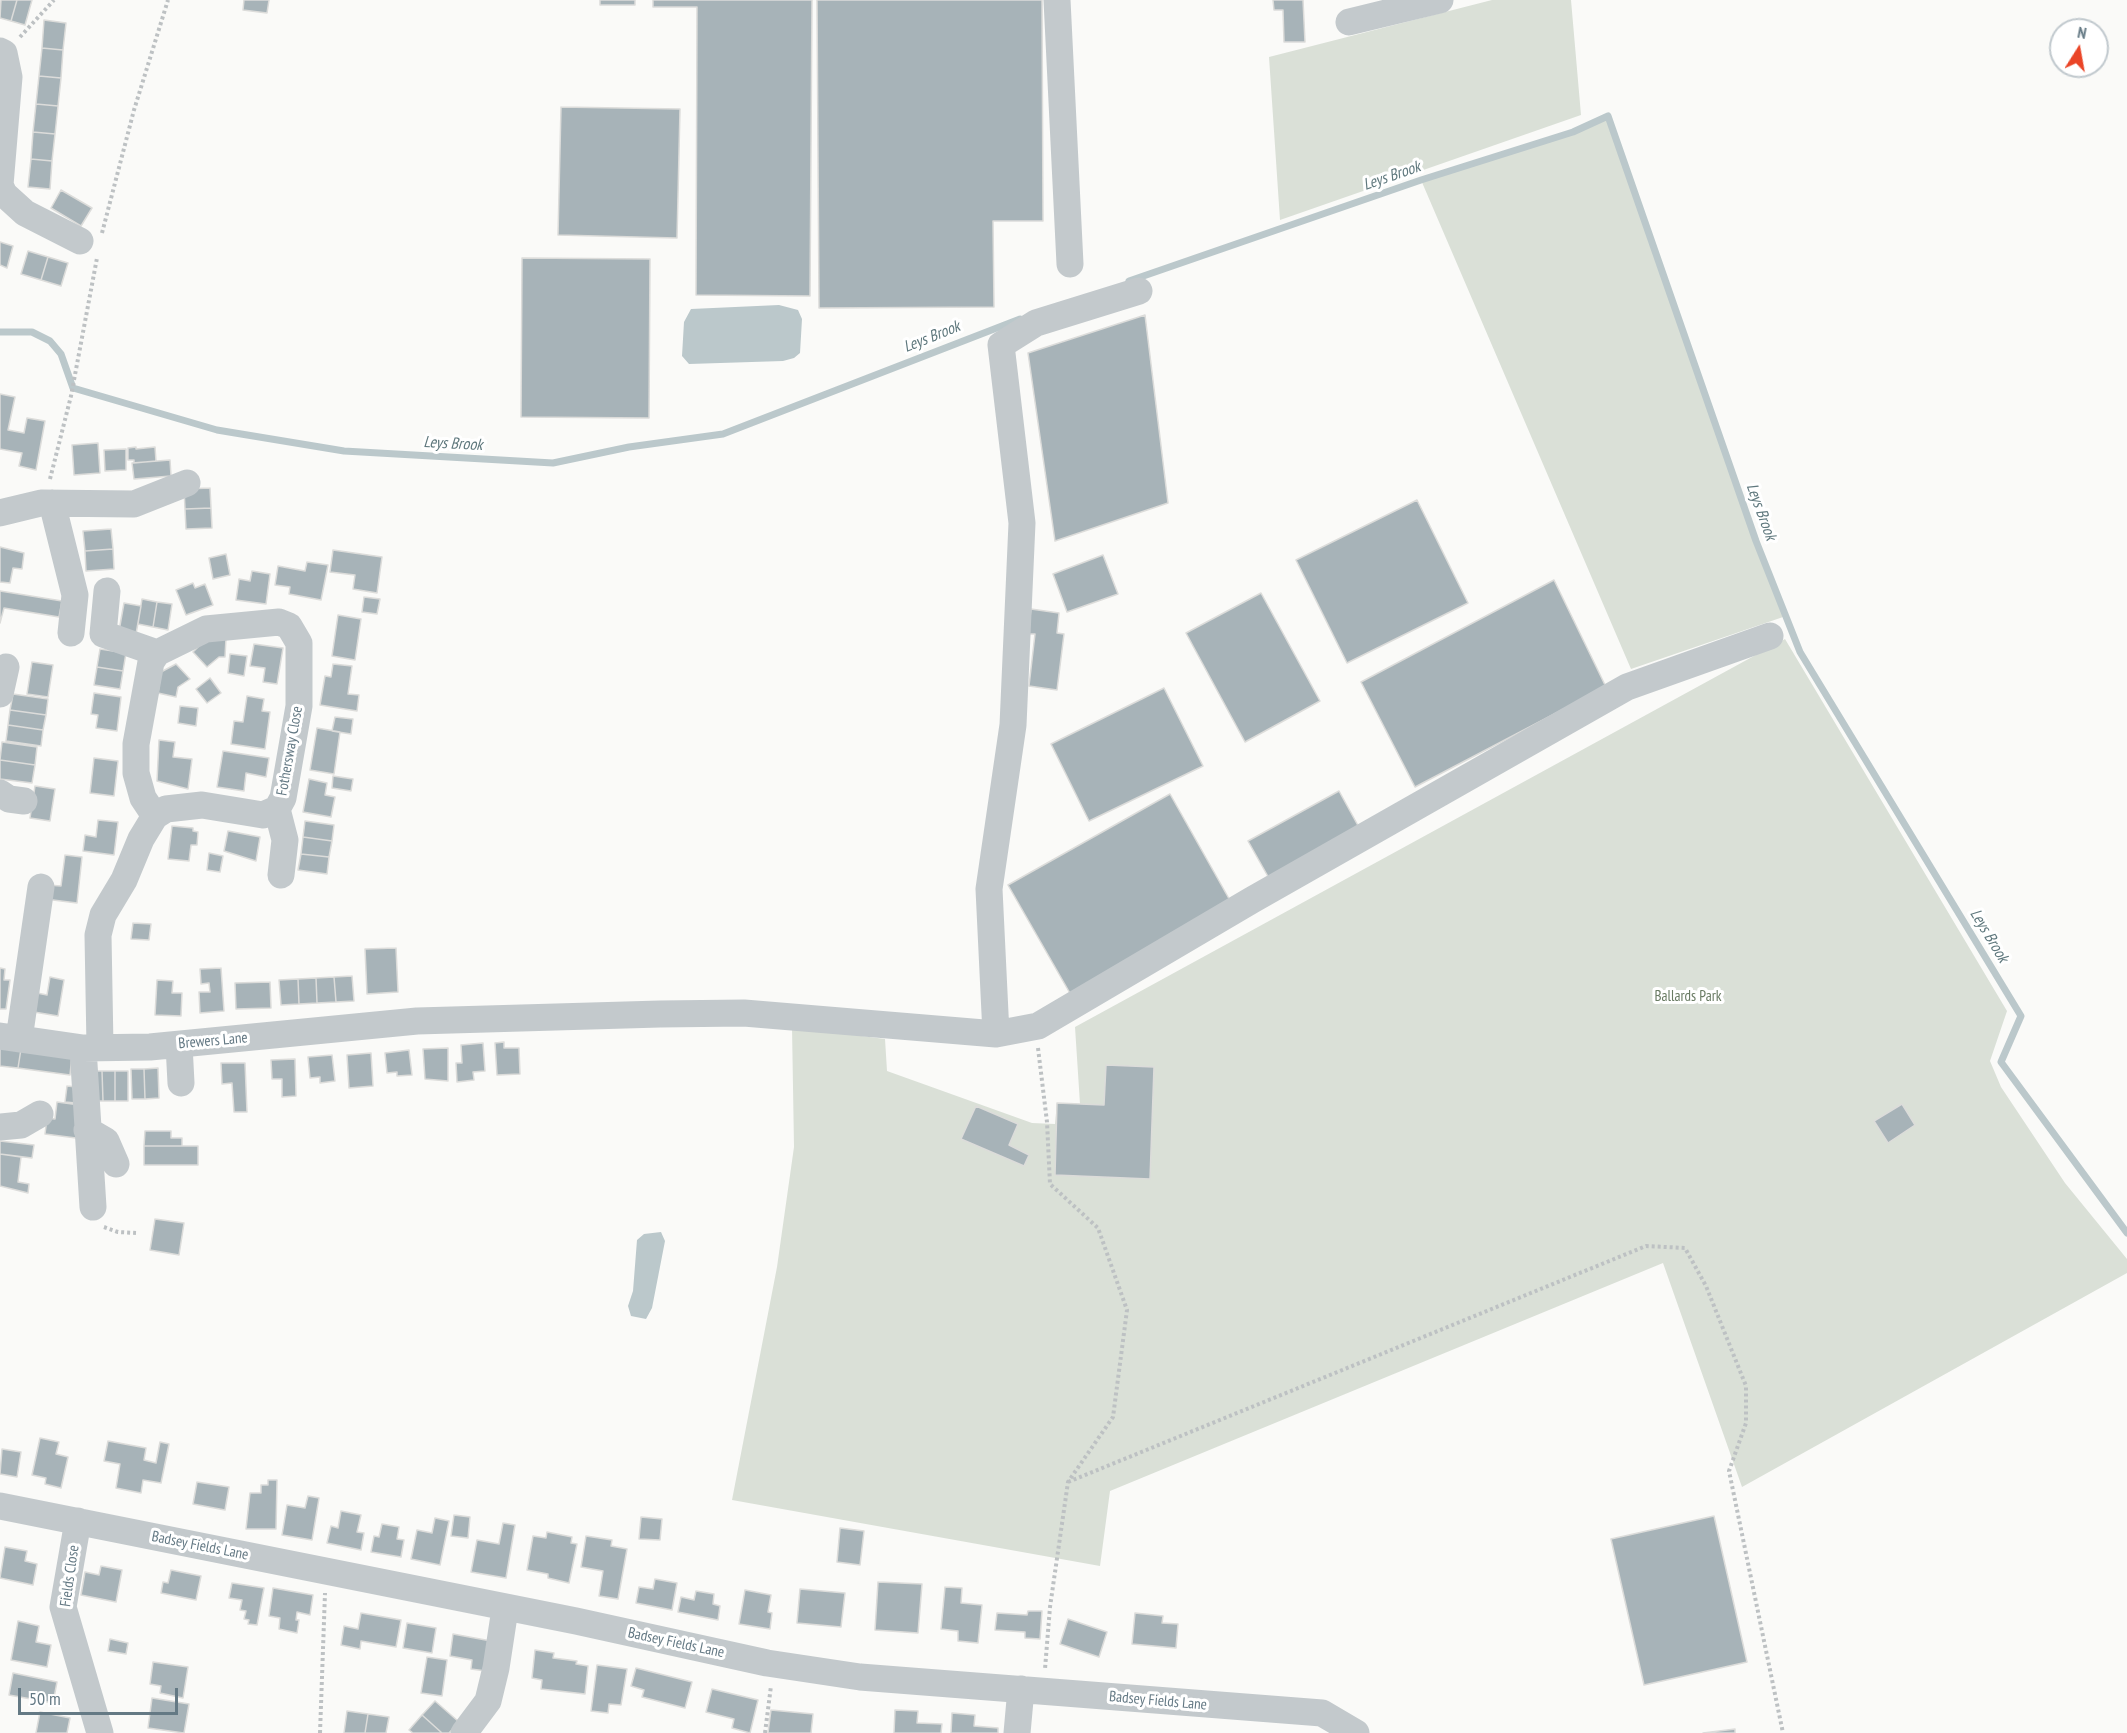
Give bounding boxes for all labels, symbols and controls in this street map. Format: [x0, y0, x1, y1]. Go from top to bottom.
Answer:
north arrow [2049, 18, 2109, 78]
text: N [2076, 22, 2088, 43]
water label: Leys Brook [1361, 157, 1423, 195]
water label: Leys Brook [901, 317, 963, 357]
water label: Leys Brook [423, 433, 483, 455]
water label: Leys Brook [1742, 481, 1780, 543]
street label: Fothersway Close [273, 705, 307, 797]
water label: Leys Brook [1966, 906, 2012, 966]
park label: Ballards Park [1654, 988, 1722, 1006]
street label: Brewers Lane [178, 1029, 248, 1053]
street label: Badsey Fields Lane [150, 1528, 250, 1564]
street label: Fields Close [57, 1544, 83, 1608]
street label: Badsey Fields Lane [626, 1624, 726, 1662]
scale bar [21, 1676, 182, 1714]
text: 50 m [29, 1687, 61, 1710]
street label: Badsey Fields Lane [1108, 1688, 1208, 1714]

